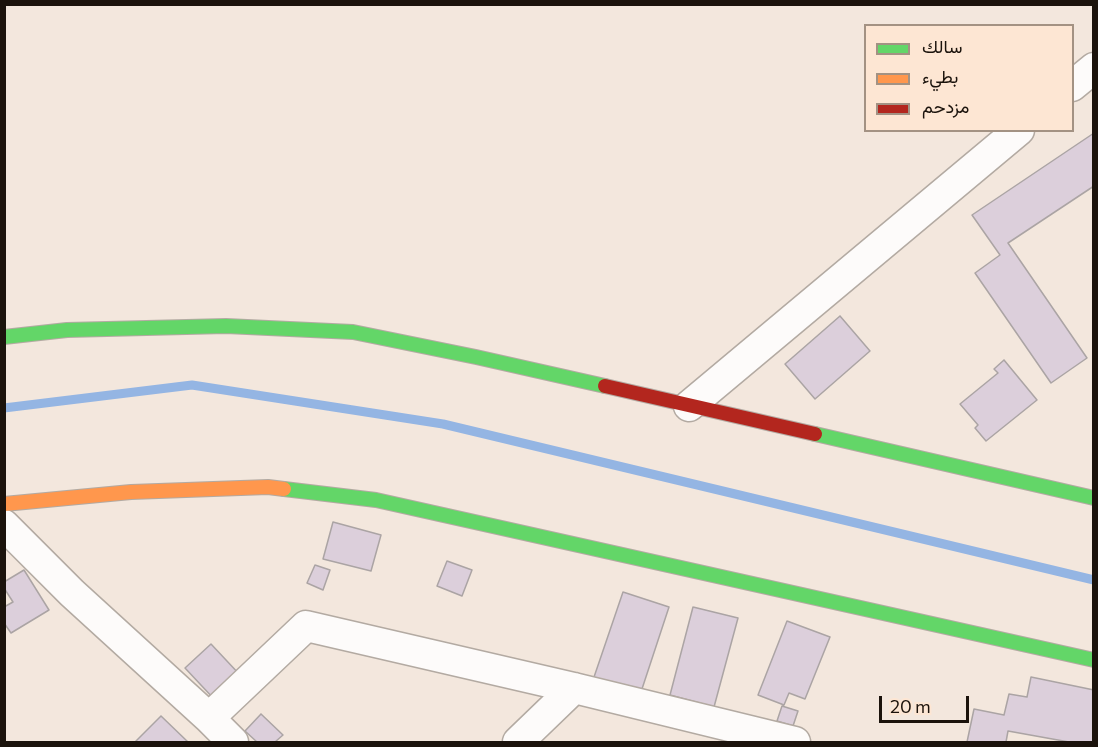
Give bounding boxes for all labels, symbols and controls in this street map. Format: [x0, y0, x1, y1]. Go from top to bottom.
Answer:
legend [864, 24, 1074, 132]
text: سالك [922, 35, 962, 57]
text: بطيء [922, 65, 958, 87]
text: مزدحم [922, 95, 969, 117]
scale bar [882, 684, 972, 722]
text: 20 m [890, 695, 931, 717]

